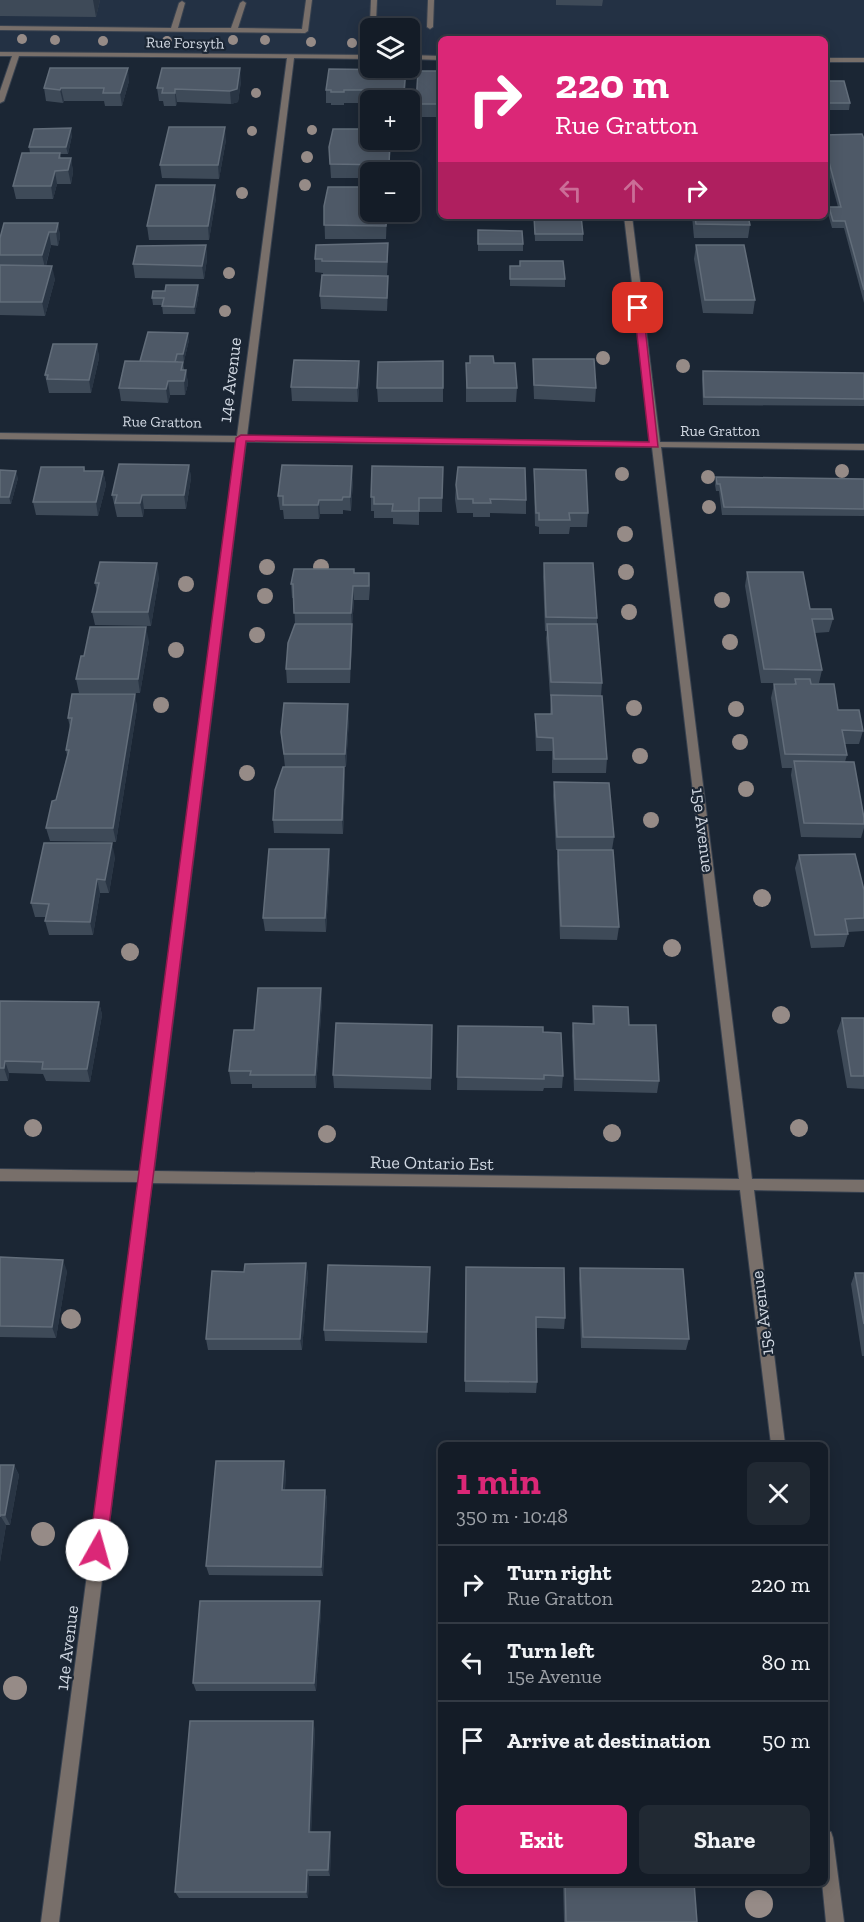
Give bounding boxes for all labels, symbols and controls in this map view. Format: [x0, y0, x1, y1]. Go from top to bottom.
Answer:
map controls [360, 18, 420, 222]
button: layers [360, 18, 420, 78]
street label: Rue Forsyth [146, 33, 225, 53]
text: 220 m [555, 58, 669, 109]
icon: right [456, 60, 534, 138]
button: + [360, 90, 420, 150]
text: Rue Gratton [555, 109, 698, 141]
button: − [360, 162, 420, 222]
icon: left [554, 174, 587, 207]
icon: ahead [617, 174, 650, 207]
icon: right [680, 174, 713, 207]
pin [612, 282, 663, 333]
icon: arrive [621, 291, 654, 324]
street label: 14e Avenue [214, 336, 246, 424]
street label: Rue Gratton [122, 412, 202, 432]
street label: Rue Gratton [680, 422, 760, 440]
street label: 15e Avenue [687, 786, 719, 874]
street label: Rue Ontario Est [370, 1151, 494, 1175]
street label: 15e Avenue [746, 1269, 778, 1357]
text: 1 min [456, 1460, 541, 1503]
button: close [747, 1462, 810, 1525]
text: 350 m · 10:48 [456, 1504, 568, 1528]
position arrow [65, 1518, 129, 1582]
text: Turn right [507, 1559, 611, 1586]
icon: right [456, 1568, 489, 1601]
text: 220 m [751, 1571, 810, 1598]
text: Rue Gratton [507, 1586, 613, 1610]
street label: 14e Avenue [51, 1604, 83, 1692]
text: Turn left [507, 1637, 594, 1664]
icon: left [456, 1646, 489, 1679]
text: 80 m [762, 1649, 810, 1676]
text: 15e Avenue [507, 1664, 602, 1688]
icon: arrive [456, 1724, 489, 1757]
text: Arrive at destination [507, 1727, 710, 1754]
text: 50 m [762, 1727, 810, 1754]
button: Exit [456, 1805, 627, 1874]
button: Share [639, 1805, 810, 1874]

